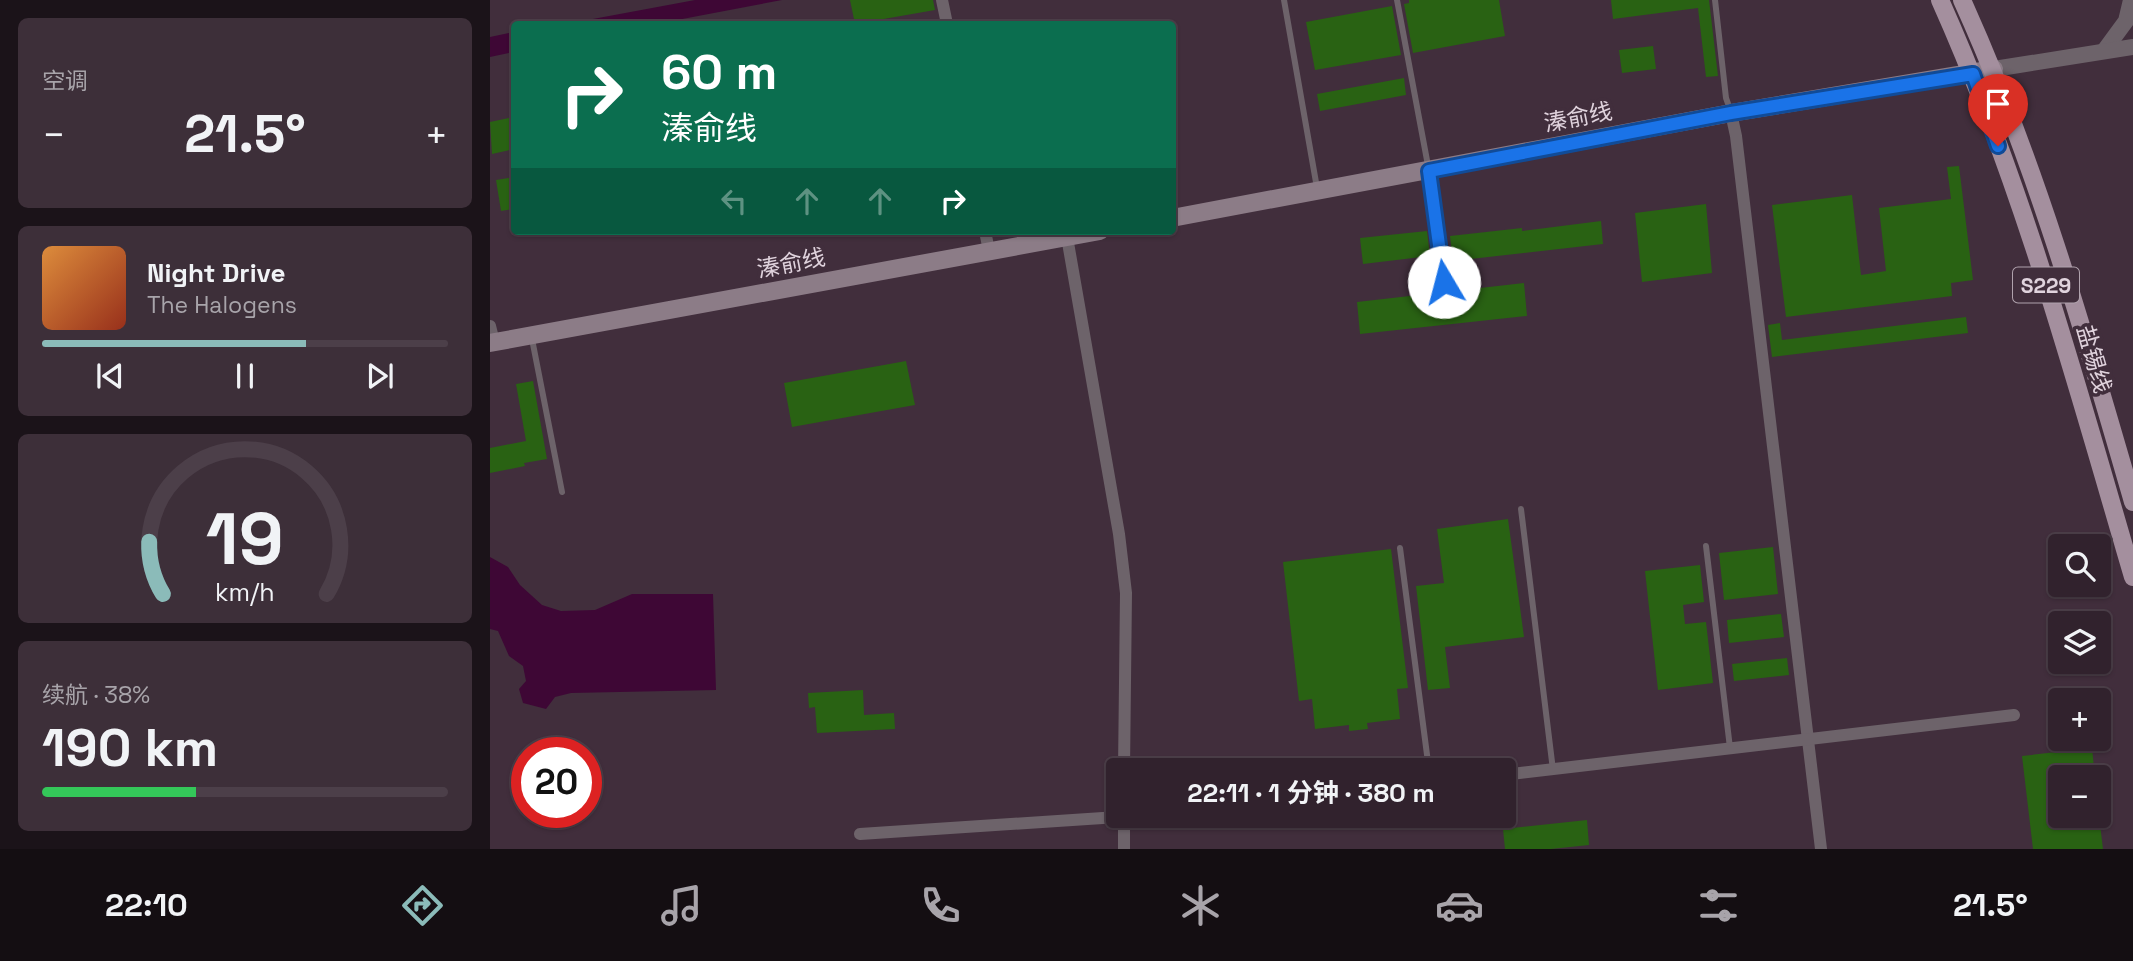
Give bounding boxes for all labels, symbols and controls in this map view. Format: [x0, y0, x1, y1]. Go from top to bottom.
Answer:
text: 60 m [661, 41, 777, 103]
icon: right [546, 49, 637, 140]
text: 空调 [42, 66, 88, 96]
pin [1968, 74, 2028, 146]
icon: arrive [1979, 85, 2017, 123]
street label: 溱俞线 [1541, 96, 1615, 138]
text: 21.5° [184, 101, 306, 167]
text: 溱俞线 [661, 108, 757, 148]
text: − [42, 111, 66, 159]
text: + [424, 111, 448, 159]
icon: left [715, 182, 753, 220]
icon: ahead [788, 182, 826, 220]
icon: ahead [861, 182, 899, 220]
icon: right [934, 182, 972, 220]
street label: 溱俞线 [754, 242, 828, 284]
position arrow [1407, 245, 1481, 319]
text: Night Drive [147, 256, 285, 290]
road number: S229 [2013, 268, 2079, 302]
text: The Halogens [147, 290, 297, 320]
street label: 盐锡线 [2070, 322, 2118, 396]
icon: previous [91, 357, 129, 395]
icon: pause [226, 357, 264, 395]
icon: next [361, 357, 399, 395]
text: 19 [206, 493, 284, 586]
map controls [2048, 534, 2111, 828]
button: search [2048, 534, 2111, 597]
text: km/h [215, 576, 275, 608]
button: layers [2048, 611, 2111, 674]
text: 续航 · 38% [42, 680, 150, 710]
button: + [2048, 688, 2111, 751]
text: 190 km [42, 715, 218, 781]
speed limit sign: 20 [511, 737, 602, 828]
button: − [2048, 765, 2111, 828]
text: 22:11 · 1 分钟 · 380 m [1187, 776, 1435, 810]
icon: directions [398, 881, 447, 930]
icon: music [657, 881, 706, 930]
icon: phone [916, 881, 965, 930]
icon: climate [1176, 881, 1225, 930]
icon: car [1435, 881, 1484, 930]
icon: filters [1694, 881, 1743, 930]
text: 22:10 [105, 885, 188, 925]
text: 21.5° [1953, 885, 2028, 925]

